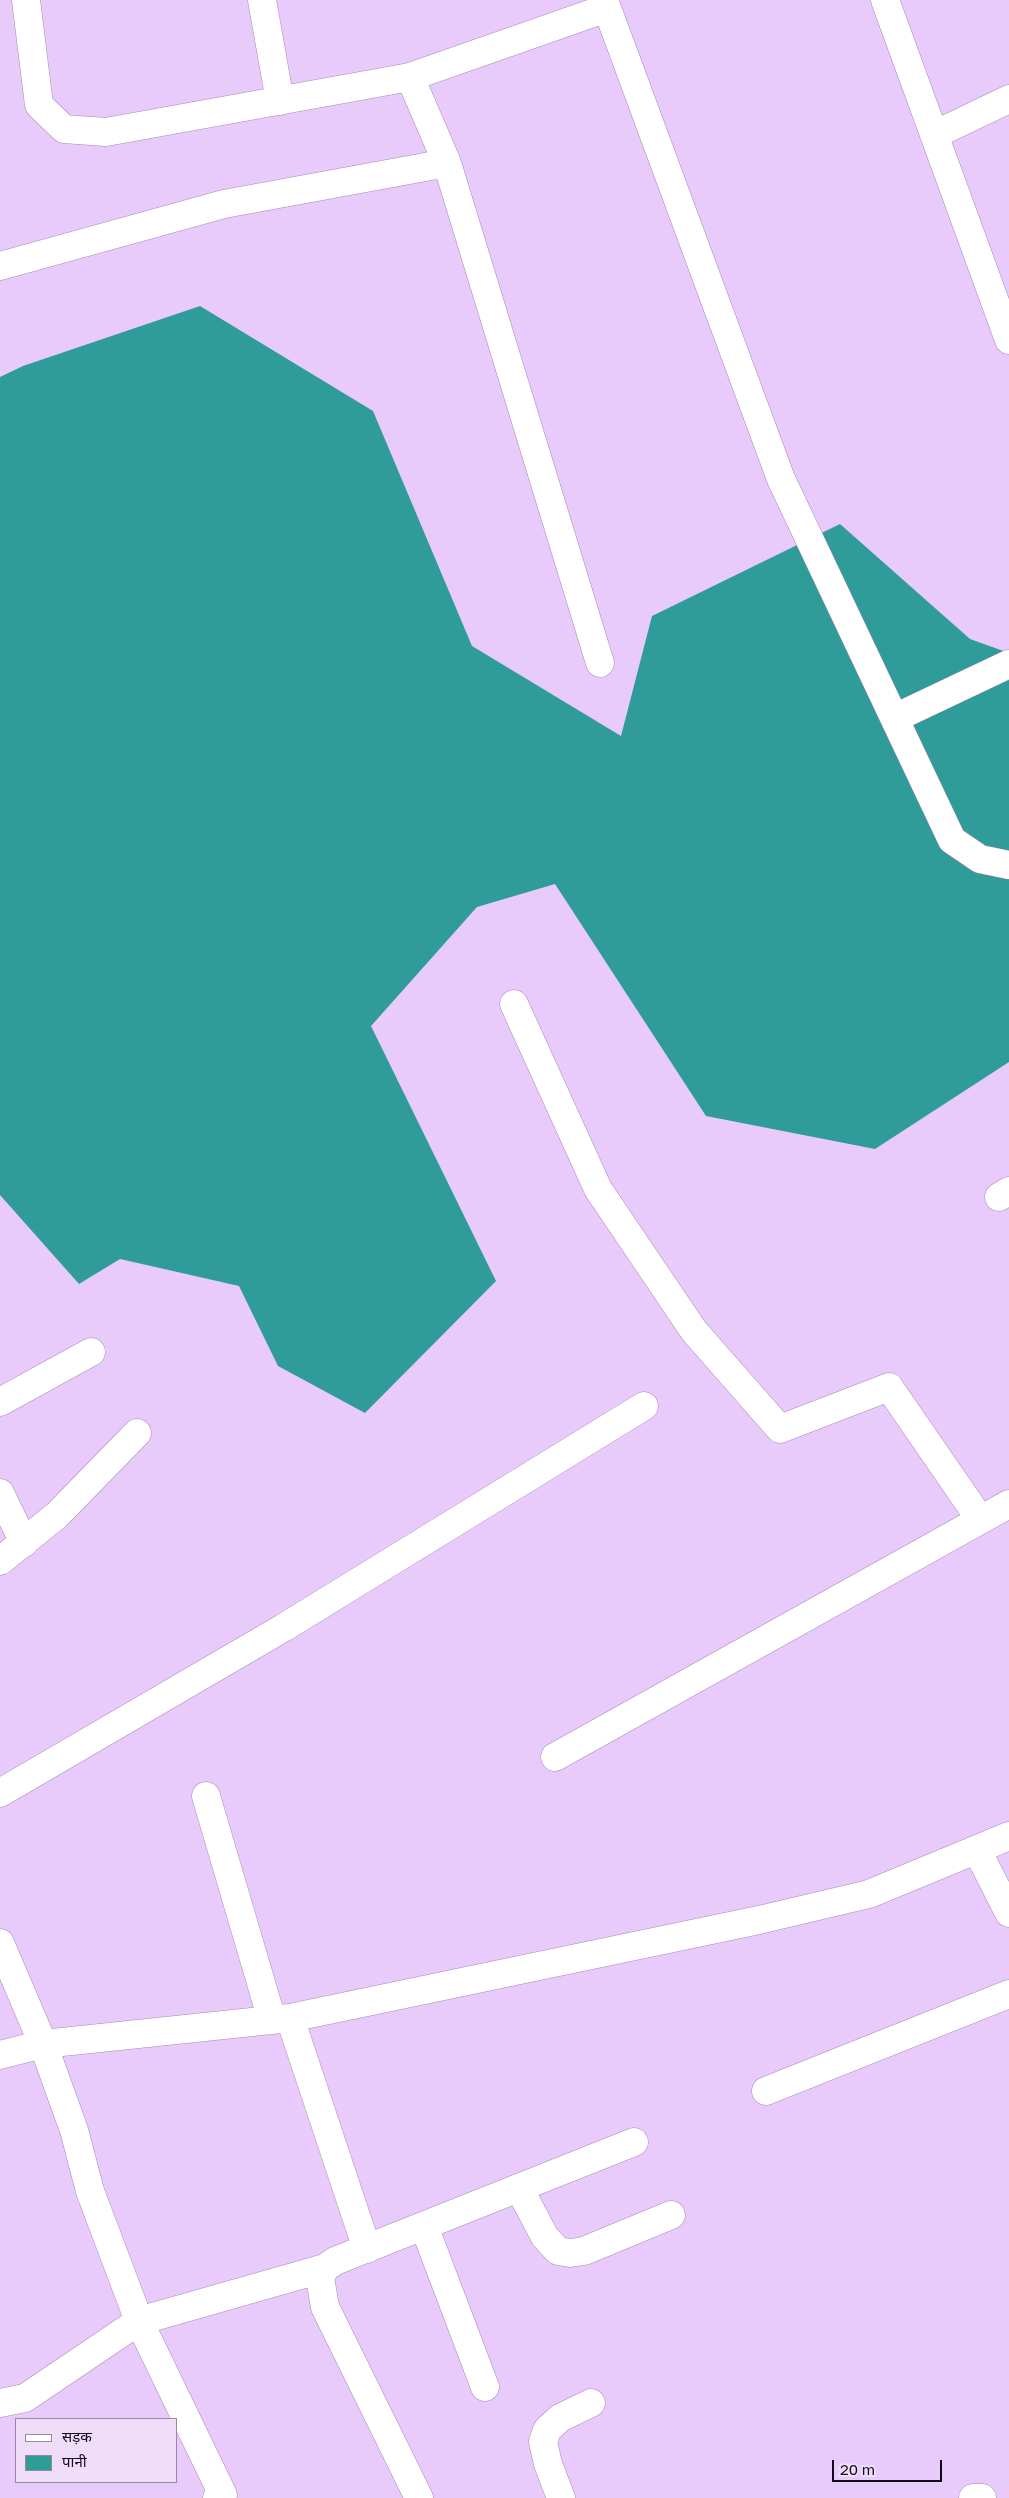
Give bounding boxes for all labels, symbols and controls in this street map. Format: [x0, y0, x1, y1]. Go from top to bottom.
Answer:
legend [15, 2418, 178, 2483]
text: सड़क [62, 2427, 92, 2445]
scale bar [834, 2450, 944, 2482]
text: पानी [62, 2452, 87, 2470]
text: 20 m [840, 2460, 875, 2478]

